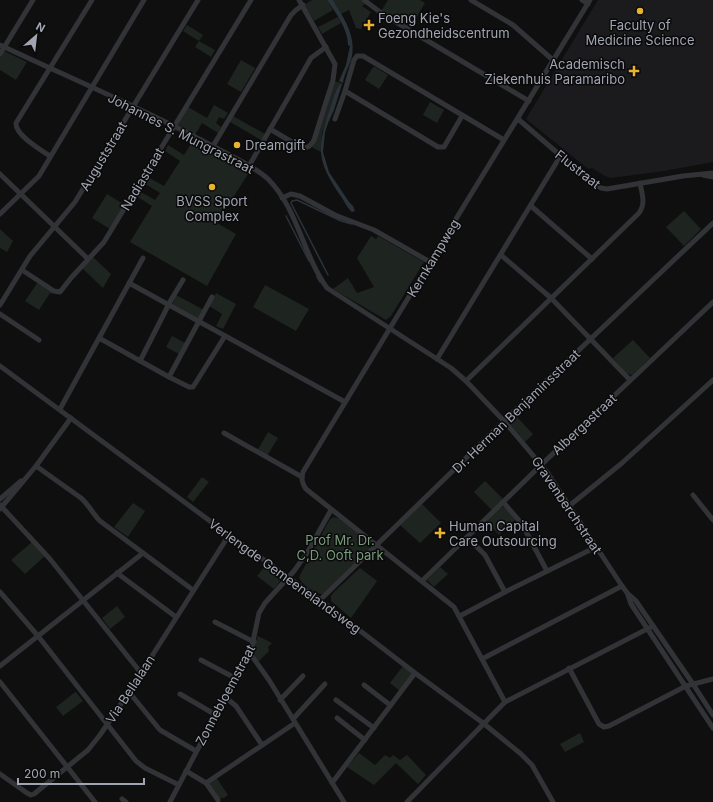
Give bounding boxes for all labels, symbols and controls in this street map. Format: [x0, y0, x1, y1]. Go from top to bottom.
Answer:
marker: Faculty of Medicine Science [635, 6, 645, 16]
place label: Foeng Kie's Gezondheidscentrum [378, 10, 510, 41]
north arrow [16, 16, 56, 56]
place label: Faculty of Medicine Science [585, 17, 695, 48]
text: N [34, 19, 48, 35]
marker: Foeng Kie's Gezondheidscentrum [363, 19, 375, 31]
place label: Academisch Ziekenhuis Paramaribo [484, 56, 625, 87]
marker: Academisch Ziekenhuis Paramaribo [628, 65, 640, 77]
street label: Johannes S. Mungrastraat [105, 89, 257, 177]
street label: Auguststraat [76, 118, 130, 194]
place label: Dreamgift [245, 137, 305, 153]
marker: Dreamgift [232, 140, 242, 150]
street label: Nadiastraat [117, 145, 167, 213]
street label: Flustraat [552, 146, 604, 192]
marker: BVSS Sport Complex [207, 182, 217, 192]
place label: BVSS Sport Complex [176, 193, 248, 224]
street label: Kernkampweg [403, 216, 463, 300]
street label: Dr. Herman Benjaminsstraat [449, 346, 583, 476]
street label: Albergastraat [548, 390, 620, 458]
street label: Gravenberchstraat [528, 453, 606, 557]
street label: Verlengde Gemeenelandsweg [206, 515, 364, 637]
place label: Human Capital Care Outsourcing [449, 518, 557, 549]
marker: Human Capital Care Outsourcing [434, 527, 446, 539]
park label: Prof Mr. Dr. C,D. Ooft park [296, 532, 384, 563]
street label: Zonnebloemstraat [192, 642, 258, 748]
street label: Via Bellalaan [102, 652, 158, 726]
scale bar [18, 760, 144, 786]
text: 200 m [24, 766, 60, 781]

